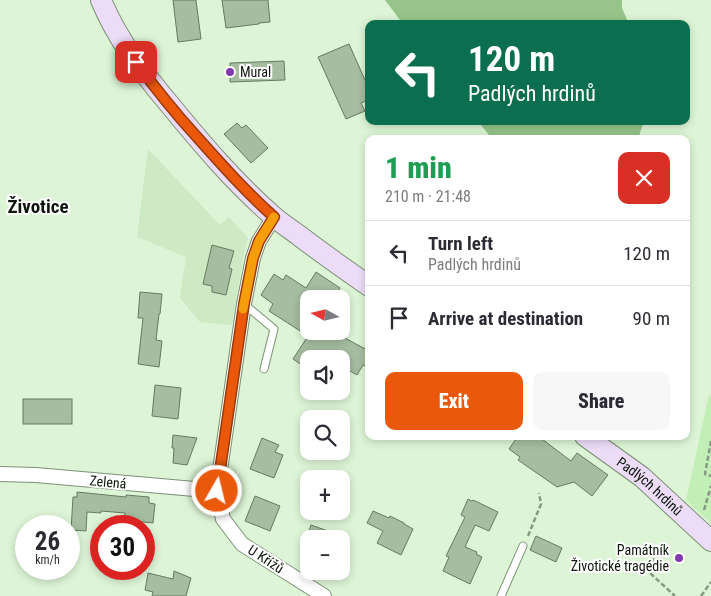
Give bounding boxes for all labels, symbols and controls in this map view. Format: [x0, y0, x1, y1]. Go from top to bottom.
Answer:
text: 120 m [468, 39, 555, 80]
icon: left [385, 40, 450, 105]
pin [115, 41, 157, 83]
icon: arrive [122, 48, 150, 76]
place label: Mural [240, 64, 271, 80]
marker: Mural [224, 66, 236, 78]
text: Padlých hrdinů [468, 81, 596, 106]
text: 1 min [385, 150, 452, 185]
button: close [618, 152, 670, 204]
text: 210 m · 21:48 [385, 187, 471, 206]
district label: Životice [7, 195, 69, 218]
text: Turn left [428, 232, 493, 255]
icon: left [385, 239, 413, 267]
text: 120 m [623, 242, 670, 265]
text: Padlých hrdinů [428, 255, 521, 274]
north arrow [300, 290, 350, 340]
map controls [300, 290, 350, 580]
icon: arrive [385, 304, 413, 332]
text: Arrive at destination [428, 307, 583, 330]
text: 90 m [633, 307, 670, 330]
button: sound [300, 350, 350, 400]
button: Exit [385, 372, 523, 430]
button: Share [533, 372, 670, 430]
button: search [300, 410, 350, 460]
street label: Padlých hrdinů [614, 454, 686, 519]
position arrow [190, 464, 242, 516]
button: + [300, 470, 350, 520]
street label: Zelená [89, 472, 127, 492]
speed limit sign: 30 [90, 515, 155, 580]
text: 26 [35, 527, 60, 556]
button: − [300, 530, 350, 580]
street label: U Křížů [245, 542, 287, 576]
place label: Památník Životické tragédie [571, 542, 670, 574]
marker: Památník Životické tragédie [673, 552, 685, 564]
text: km/h [35, 553, 60, 567]

